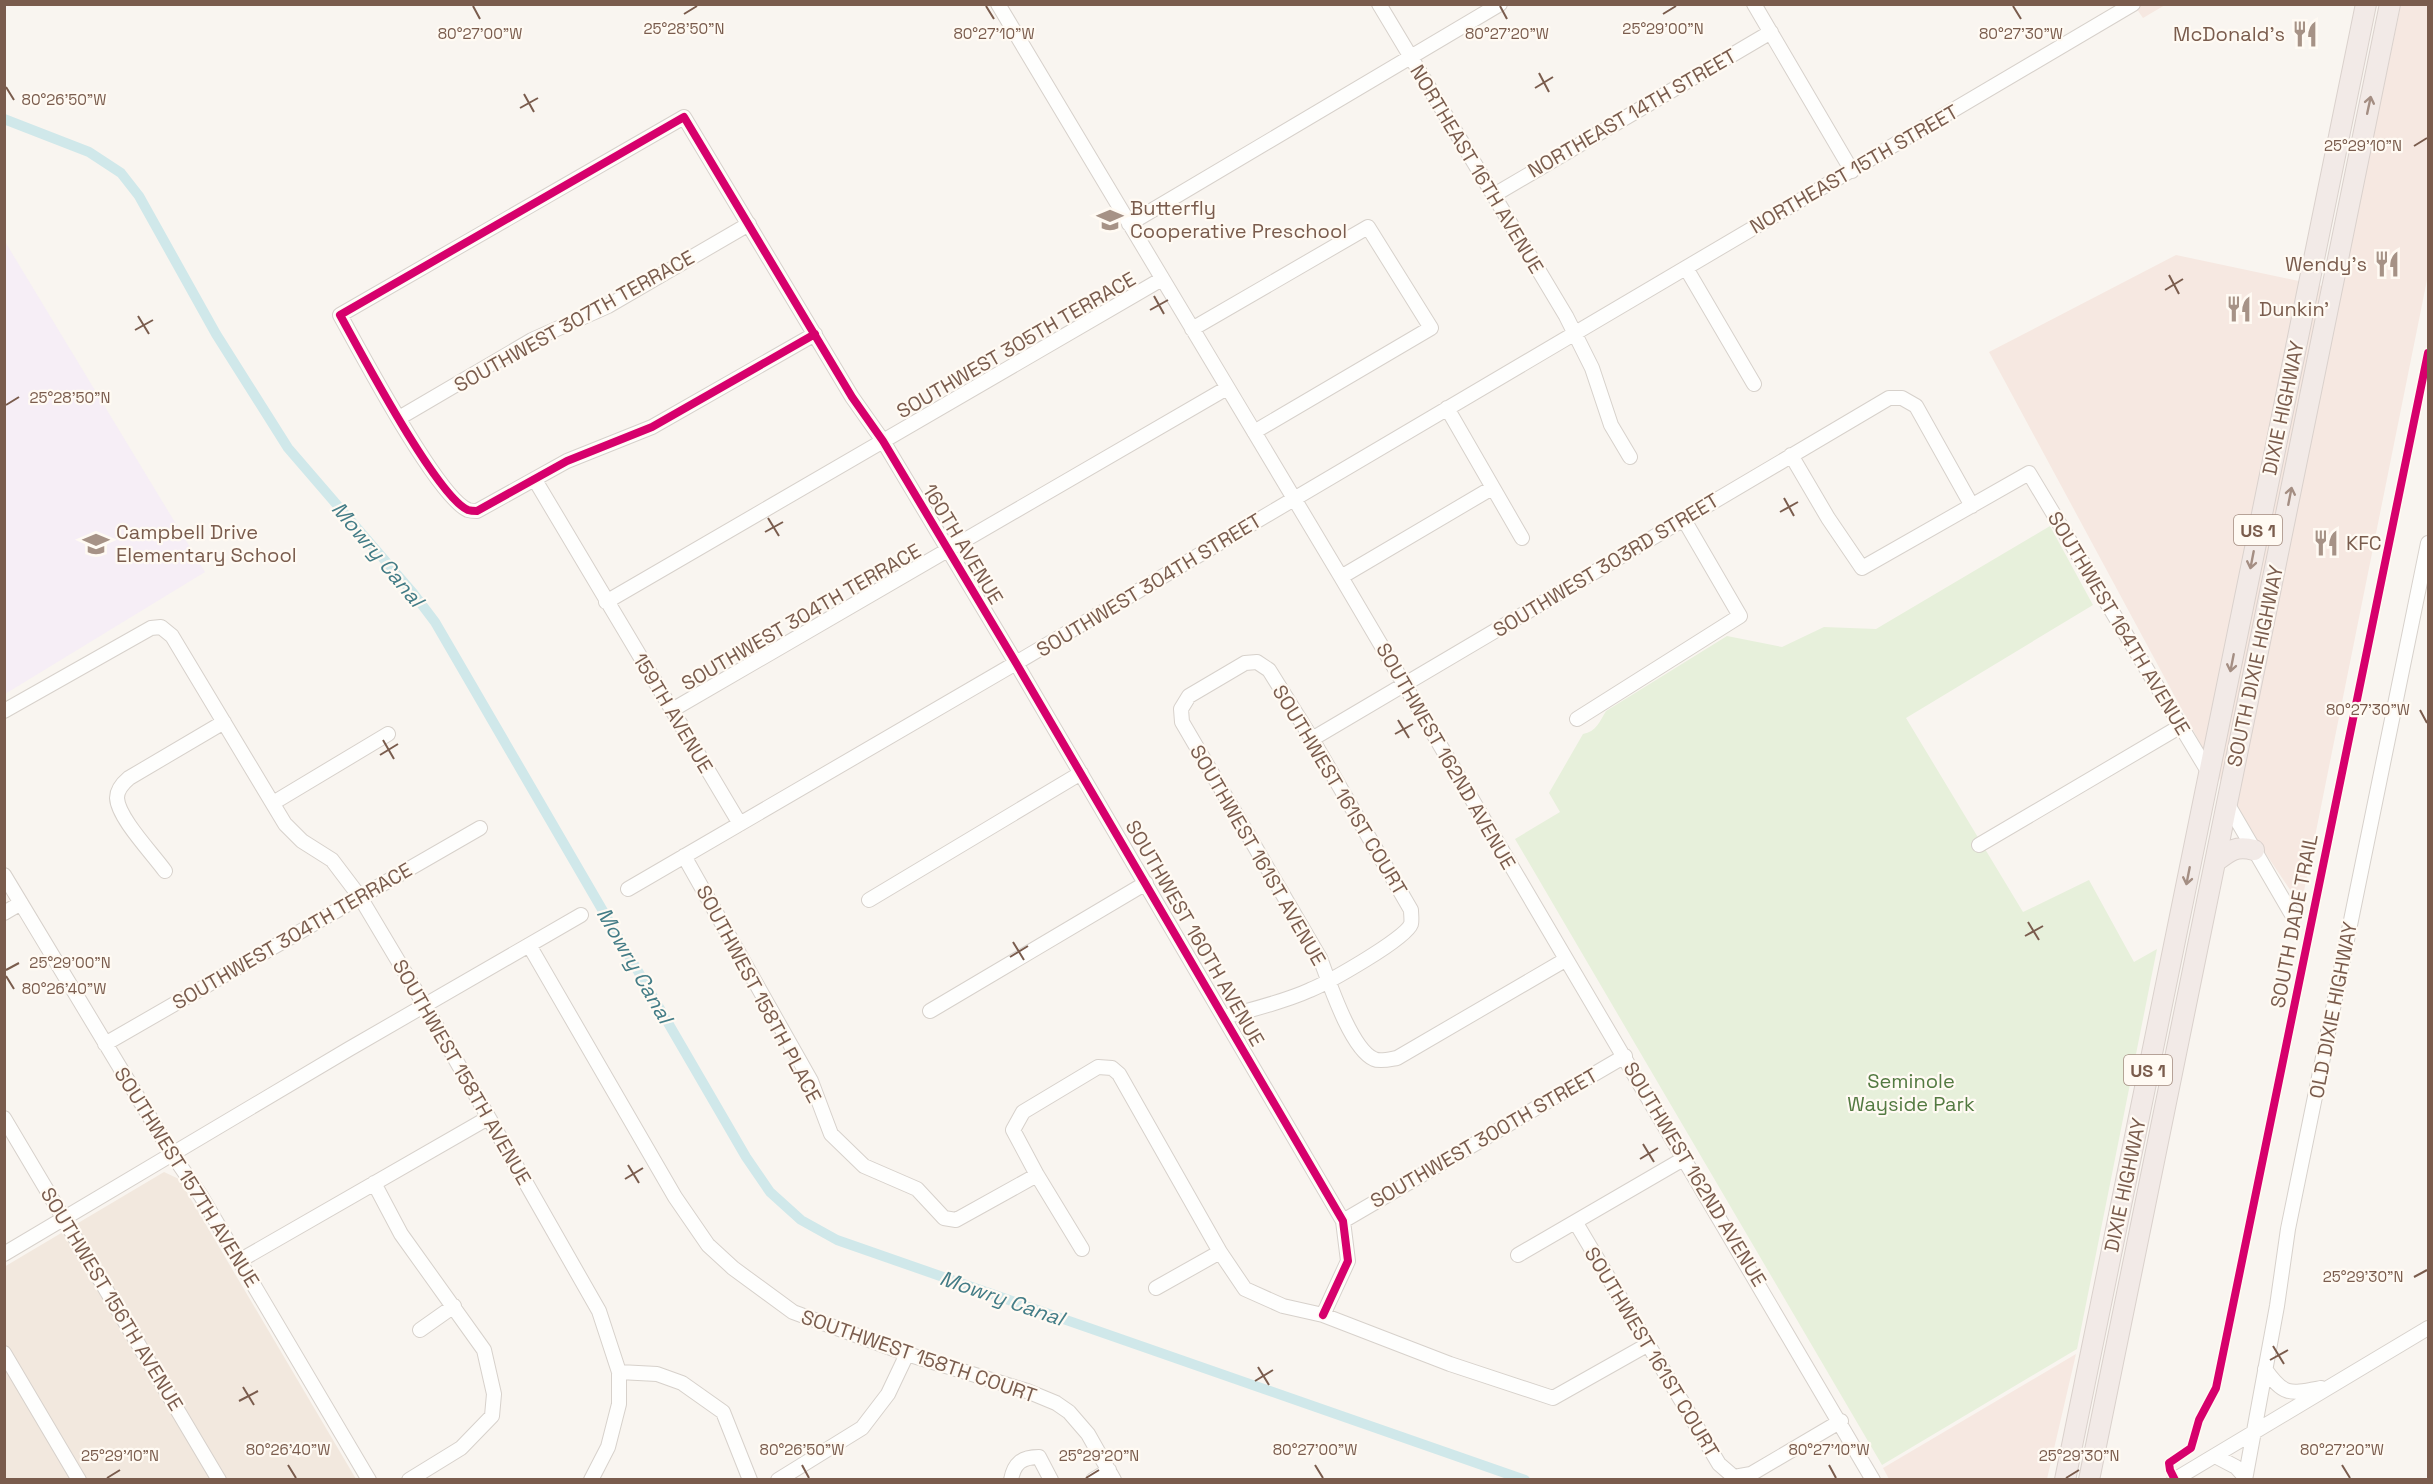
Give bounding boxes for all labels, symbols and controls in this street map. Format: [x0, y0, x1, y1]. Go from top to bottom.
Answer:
text: 25°28'50"N [644, 19, 724, 38]
text: 25°29'00"N [1622, 19, 1704, 38]
restaurant icon: McDonald's [2290, 19, 2320, 49]
place label: McDonald's [2173, 21, 2285, 47]
text: 80°27'00"W [438, 24, 522, 43]
text: 80°27'10"W [953, 24, 1035, 43]
text: 80°27'20"W [1465, 24, 1549, 43]
text: 80°27'30"W [1979, 24, 2063, 43]
street label: NORTHEAST 14TH STREET [1523, 42, 1741, 184]
street label: NORTHEAST 16TH AVENUE [1404, 60, 1550, 278]
text: 80°26'50"W [22, 90, 106, 109]
one-way arrow [2364, 96, 2375, 115]
street label: NORTHEAST 15TH STREET [1745, 99, 1963, 239]
text: 25°29'10"N [2324, 136, 2402, 155]
place label: Butterfly Cooperative Preschool [1130, 195, 1347, 244]
school or university icon: Butterfly Cooperative Preschool [1095, 205, 1125, 235]
street label: SOUTHWEST 307TH TERRACE [449, 244, 699, 398]
restaurant icon: Wendy's [2372, 249, 2402, 279]
place label: Wendy's [2285, 251, 2367, 277]
street label: SOUTHWEST 305TH TERRACE [892, 266, 1140, 424]
restaurant icon: Dunkin' [2224, 294, 2254, 324]
place label: Dunkin' [2259, 296, 2329, 322]
street label: DIXIE HIGHWAY [2256, 338, 2310, 478]
text: 25°28'50"N [30, 388, 110, 407]
street label: 160TH AVENUE [917, 479, 1009, 609]
one-way arrow [2285, 486, 2296, 506]
street label: SOUTHWEST 303RD STREET [1488, 487, 1724, 643]
water label: Mowry Canal [326, 496, 432, 614]
street label: SOUTHWEST 164TH AVENUE [2042, 506, 2196, 740]
street label: SOUTHWEST 304TH STREET [1032, 507, 1267, 663]
road number: US 1 [2234, 515, 2282, 545]
place label: Campbell Drive Elementary School [116, 519, 297, 568]
restaurant icon: KFC [2311, 528, 2341, 558]
school or university icon: Campbell Drive Elementary School [81, 529, 111, 559]
place label: KFC [2346, 530, 2382, 556]
street label: SOUTHWEST 304TH TERRACE [677, 538, 925, 696]
one-way arrow [2246, 550, 2258, 569]
street label: SOUTH DIXIE HIGHWAY [2221, 563, 2289, 769]
street label: SOUTHWEST 162ND AVENUE [1370, 638, 1522, 874]
street label: 159TH AVENUE [627, 648, 719, 778]
one-way arrow [2226, 652, 2237, 672]
street label: SOUTHWEST 161ST COURT [1267, 680, 1413, 900]
text: 80°27'30"W [2326, 700, 2410, 719]
street label: SOUTHWEST 161ST AVENUE [1184, 740, 1332, 970]
street label: SOUTHWEST 160TH AVENUE [1120, 815, 1270, 1051]
street label: SOUTH DADE TRAIL [2264, 832, 2324, 1010]
street label: SOUTHWEST 304TH TERRACE [168, 857, 416, 1015]
one-way arrow [2182, 866, 2193, 886]
street label: SOUTHWEST 158TH PLACE [690, 881, 828, 1107]
water label: Mowry Canal [591, 902, 681, 1030]
street label: OLD DIXIE HIGHWAY [2303, 919, 2363, 1101]
text: 25°29'00"N [29, 953, 111, 972]
street label: SOUTHWEST 158TH AVENUE [387, 955, 537, 1189]
text: 80°26'40"W [22, 979, 106, 998]
road number: US 1 [2124, 1055, 2172, 1085]
street label: SOUTHWEST 162ND AVENUE [1617, 1057, 1773, 1291]
street label: SOUTHWEST 157TH AVENUE [108, 1062, 266, 1292]
street label: SOUTHWEST 300TH STREET [1365, 1062, 1603, 1214]
park label: Seminole Wayside Park [1847, 1068, 1975, 1117]
street label: DIXIE HIGHWAY [2098, 1115, 2152, 1255]
street label: SOUTHWEST 156TH AVENUE [35, 1183, 189, 1415]
street label: SOUTHWEST 161ST COURT [1579, 1242, 1725, 1462]
water label: Mowry Canal [936, 1264, 1070, 1333]
text: 25°29'30"N [2323, 1267, 2403, 1286]
street label: SOUTHWEST 158TH COURT [798, 1303, 1040, 1409]
text: 80°26'40"W [246, 1440, 330, 1459]
text: 80°26'50"W [760, 1440, 844, 1459]
text: 80°27'00"W [1273, 1440, 1357, 1459]
text: 80°27'10"W [1788, 1440, 1870, 1459]
text: 80°27'20"W [2300, 1440, 2384, 1459]
text: 25°29'10"N [81, 1446, 159, 1465]
text: 25°29'20"N [1059, 1446, 1139, 1465]
text: 25°29'30"N [2039, 1446, 2119, 1465]

